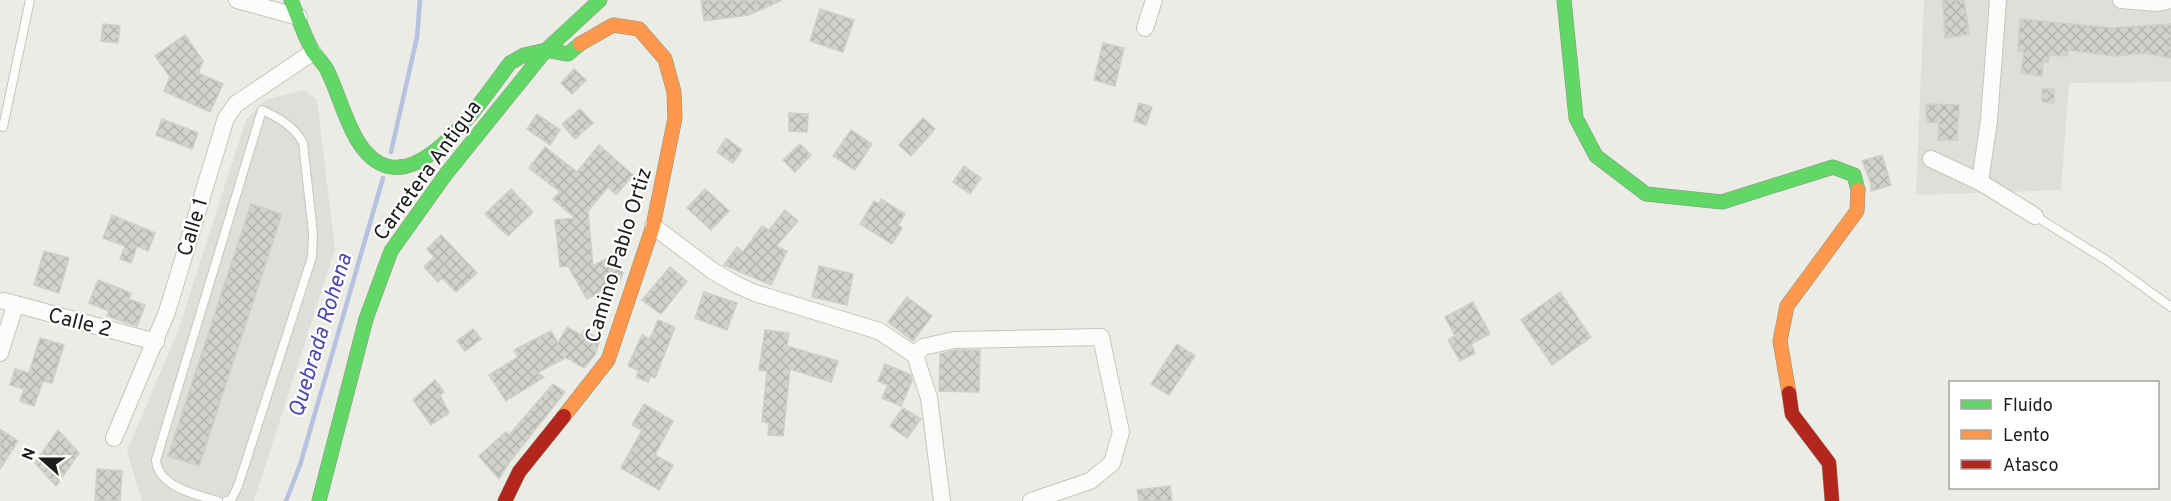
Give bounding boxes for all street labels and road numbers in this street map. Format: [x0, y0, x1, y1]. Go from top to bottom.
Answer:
street label: Carretera Antigua [368, 95, 488, 246]
street label: Camino Pablo Ortiz [580, 164, 659, 346]
street label: Calle 1 [172, 195, 215, 260]
street label: Calle 2 [45, 303, 114, 344]

